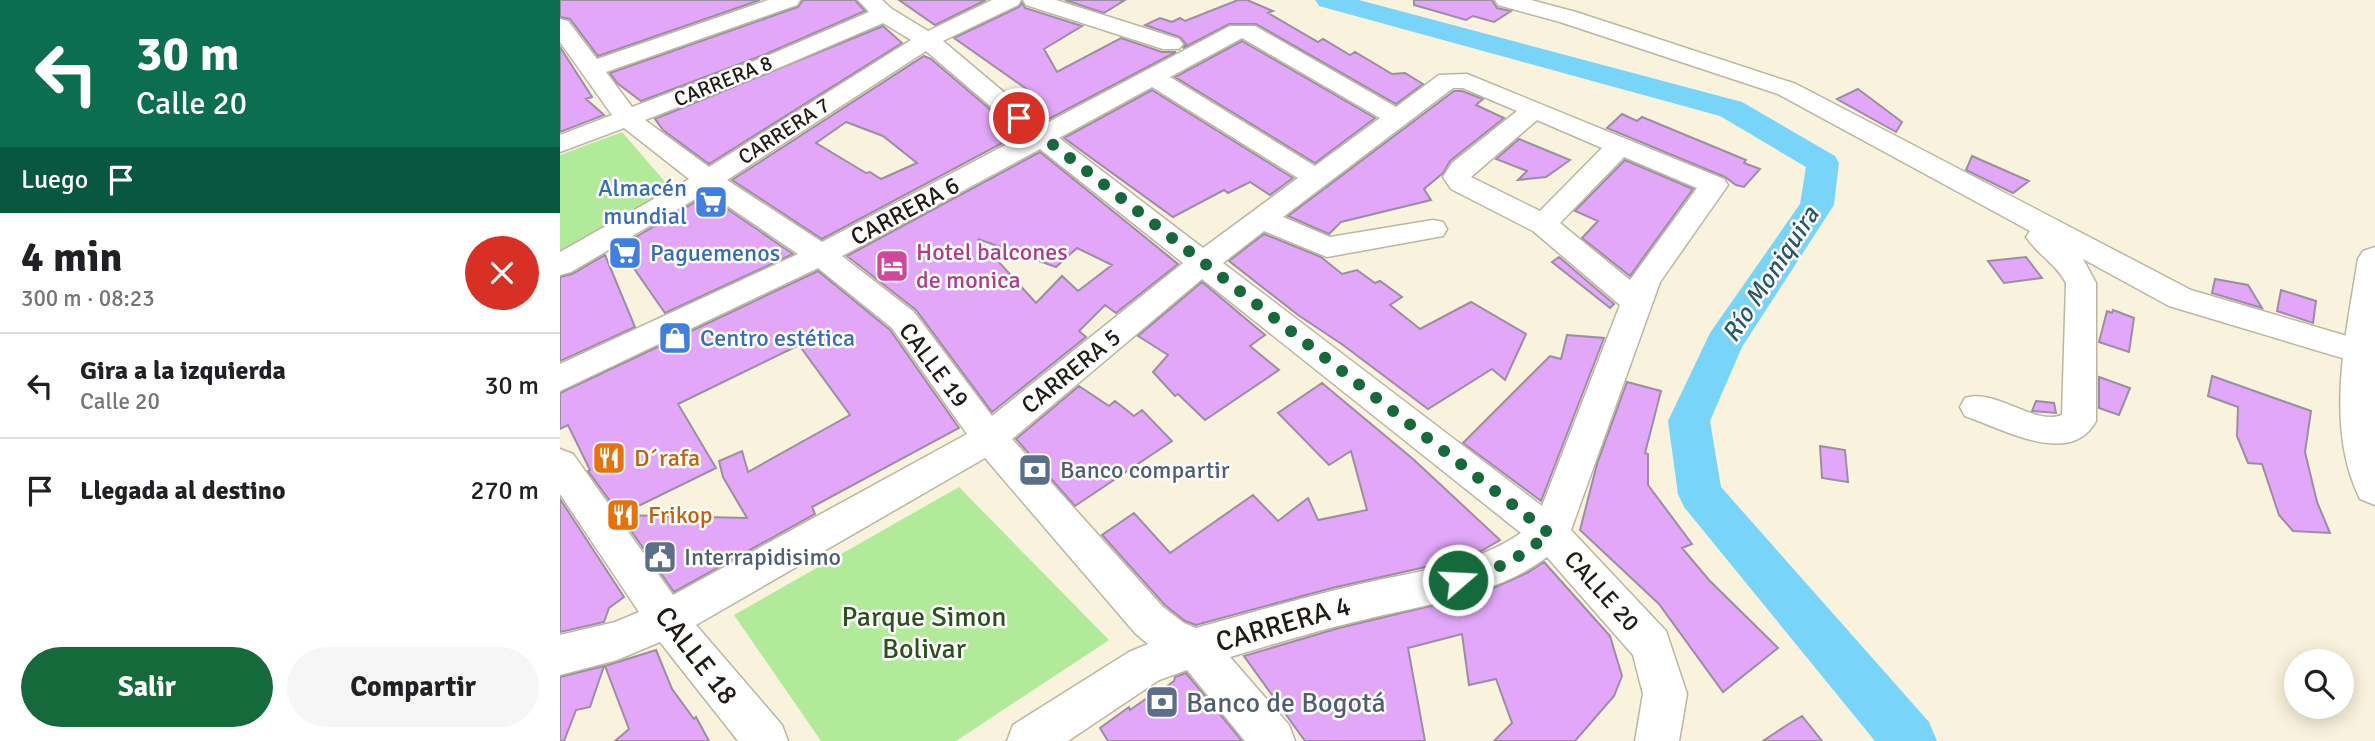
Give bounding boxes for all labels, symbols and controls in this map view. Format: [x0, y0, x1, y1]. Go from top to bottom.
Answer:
text: 30 m [136, 24, 239, 84]
icon: left [21, 28, 112, 119]
street label: CARRERA 8 [670, 49, 776, 113]
text: Calle 20 [136, 84, 247, 123]
pin [989, 88, 1049, 148]
street label: CARRERA 7 [733, 92, 835, 170]
icon: arrive [1000, 99, 1038, 137]
icon: arrive [102, 161, 140, 199]
text: Luego [21, 164, 88, 196]
street label: CARRERA 6 [845, 170, 965, 252]
place label: Almacén mundial [598, 173, 687, 231]
supermarket icon: Almacén mundial [692, 183, 730, 221]
water label: Río Moniquira [1715, 200, 1827, 348]
text: 4 min [21, 232, 122, 283]
supermarket icon: Paguemenos [606, 234, 644, 272]
button: close [465, 236, 539, 310]
place label: Hotel balcones de monica [916, 237, 1068, 295]
place label: Paguemenos [650, 238, 780, 268]
hotel icon: Hotel balcones de monica [873, 247, 911, 285]
text: 300 m · 08:23 [21, 284, 155, 313]
street label: CALLE 19 [892, 317, 976, 413]
shop icon: Centro estética [656, 319, 694, 357]
street label: CARRERA 5 [1015, 322, 1127, 420]
place label: Centro estética [700, 323, 855, 353]
text: Gira a la izquierda [80, 355, 286, 387]
icon: left [21, 367, 59, 405]
text: 30 m [484, 370, 539, 402]
text: Calle 20 [80, 387, 160, 416]
restaurant icon: D´rafa [590, 439, 628, 477]
place label: D´rafa [634, 443, 700, 473]
bank icon: Banco compartir [1016, 451, 1054, 489]
place label: Banco compartir [1060, 455, 1230, 485]
icon: arrive [21, 472, 59, 510]
text: Llegada al destino [80, 475, 286, 507]
text: 270 m [470, 475, 539, 507]
restaurant icon: Frikop [604, 496, 642, 534]
place label: Frikop [648, 500, 712, 530]
public building icon: Interrapidisimo [641, 538, 679, 576]
place label: Interrapidisimo [684, 542, 841, 572]
position arrow [1421, 543, 1495, 617]
street label: CALLE 20 [1558, 544, 1646, 638]
street label: CARRERA 4 [1212, 589, 1355, 659]
street label: CALLE 18 [647, 600, 745, 711]
park label: Parque Simon Bolivar [841, 600, 1007, 666]
button: Salir [21, 647, 273, 727]
button: Compartir [287, 647, 539, 727]
map controls [2284, 649, 2354, 719]
button: search [2284, 649, 2354, 719]
bank icon: Banco de Bogotá [1143, 683, 1181, 721]
place label: Banco de Bogotá [1186, 686, 1386, 720]

